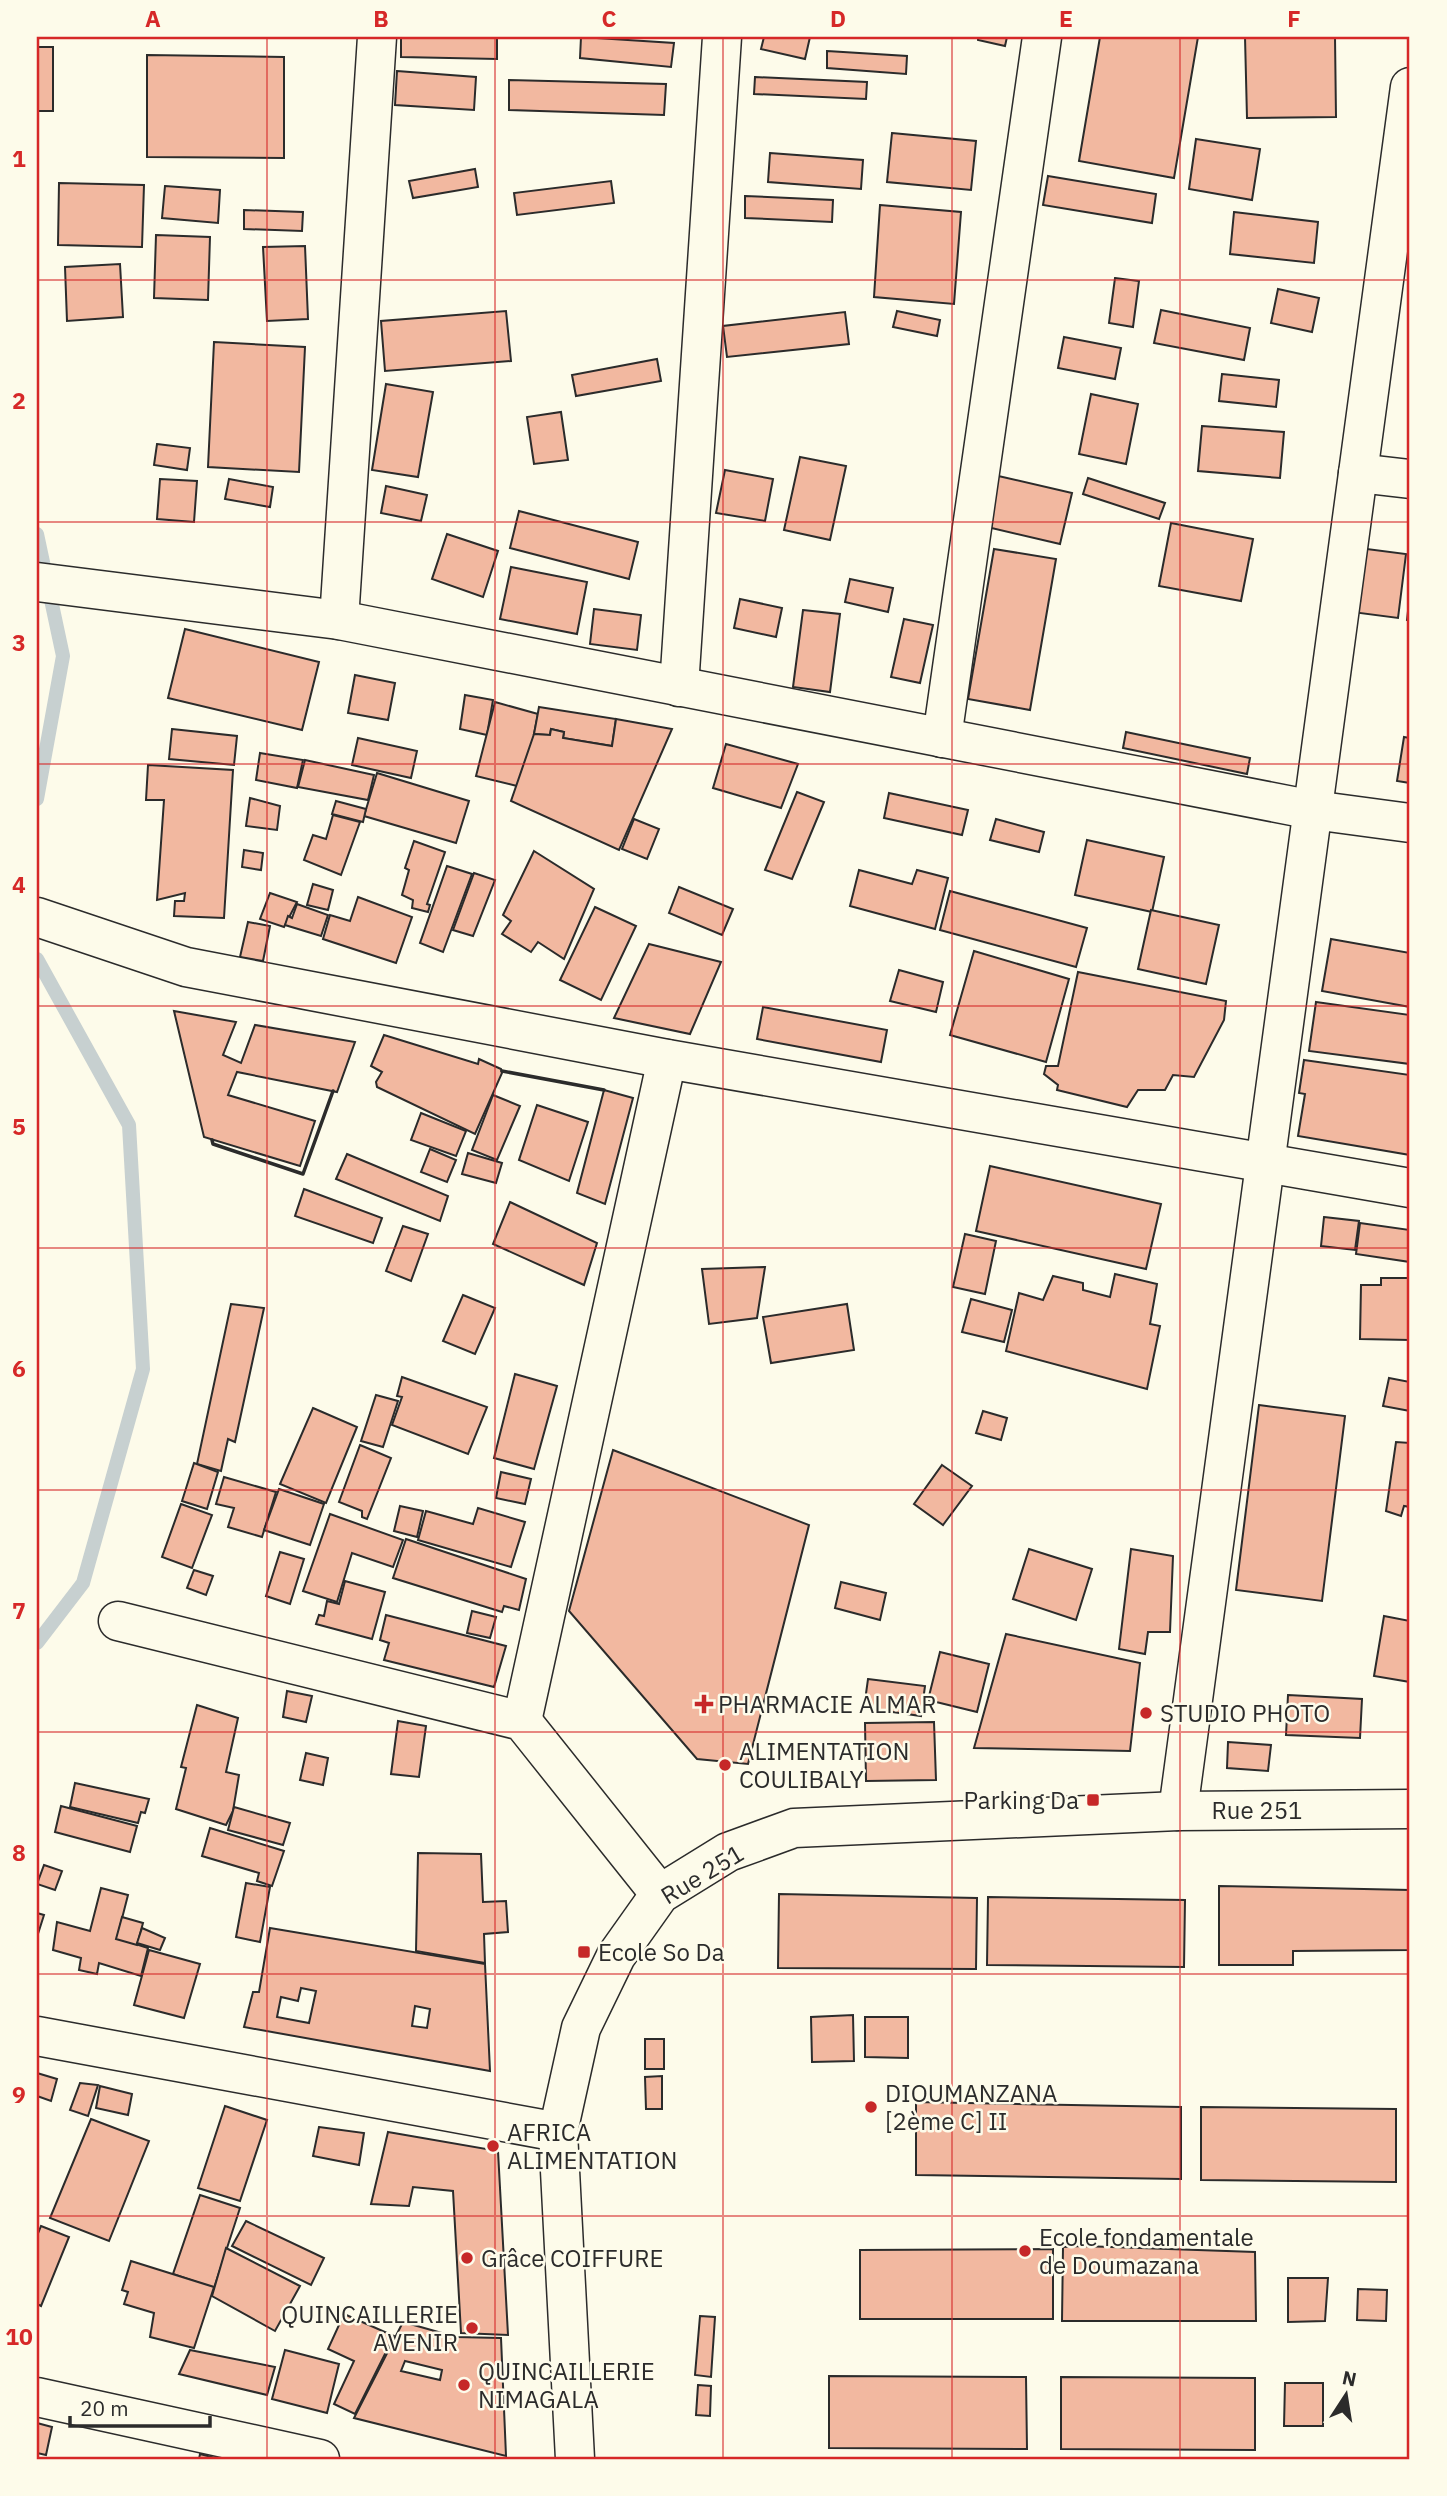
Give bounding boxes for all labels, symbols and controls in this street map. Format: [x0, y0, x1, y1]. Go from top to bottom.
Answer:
text: A [145, 3, 161, 33]
text: B [373, 3, 389, 33]
text: C [602, 3, 617, 33]
text: D [830, 3, 846, 33]
text: E [1059, 3, 1073, 33]
text: F [1287, 3, 1301, 33]
text: 1 [12, 143, 26, 173]
text: 2 [12, 385, 26, 415]
text: 3 [12, 627, 26, 657]
text: 4 [12, 869, 26, 899]
text: 5 [12, 1111, 26, 1141]
text: 6 [12, 1353, 26, 1383]
text: 7 [12, 1595, 26, 1625]
place label: PHARMACIE ALMAR [718, 1688, 937, 1720]
marker: PHARMACIE ALMAR [696, 1696, 712, 1712]
place label: STUDIO PHOTO [1160, 1697, 1330, 1729]
marker: STUDIO PHOTO [1138, 1705, 1154, 1721]
place label: ALIMENTATION COULIBALY [739, 1735, 910, 1795]
marker: ALIMENTATION COULIBALY [717, 1757, 733, 1773]
place label: Parking Da [964, 1784, 1079, 1816]
marker: Parking Da [1085, 1792, 1101, 1808]
street label: Rue 251 [1211, 1794, 1303, 1826]
text: 8 [12, 1837, 26, 1867]
street label: Rue 251 [655, 1837, 749, 1911]
place label: Ecole So Da [598, 1936, 725, 1968]
marker: Ecole So Da [576, 1944, 592, 1960]
place label: DIOUMANZANA [2ème C] II [885, 2077, 1057, 2137]
text: 9 [12, 2079, 26, 2109]
marker: DIOUMANZANA [2ème C] II [863, 2099, 879, 2115]
place label: AFRICA ALIMENTATION [507, 2116, 678, 2176]
marker: AFRICA ALIMENTATION [485, 2138, 501, 2154]
place label: Ecole fondamentale de Doumazana [1039, 2221, 1254, 2281]
place label: Grâce COIFFURE [481, 2242, 664, 2274]
marker: Ecole fondamentale de Doumazana [1017, 2243, 1033, 2259]
marker: Grâce COIFFURE [459, 2250, 475, 2266]
place label: QUINCAILLERIE AVENIR [281, 2298, 458, 2358]
marker: QUINCAILLERIE AVENIR [464, 2320, 480, 2336]
text: 10 [5, 2321, 33, 2351]
place label: QUINCAILLERIE NIMAGALA [478, 2355, 655, 2415]
north arrow [1310, 2360, 1380, 2430]
text: N [1340, 2365, 1359, 2392]
marker: QUINCAILLERIE NIMAGALA [456, 2377, 472, 2393]
scale bar [70, 2384, 210, 2428]
text: 20 m [80, 2394, 129, 2422]

